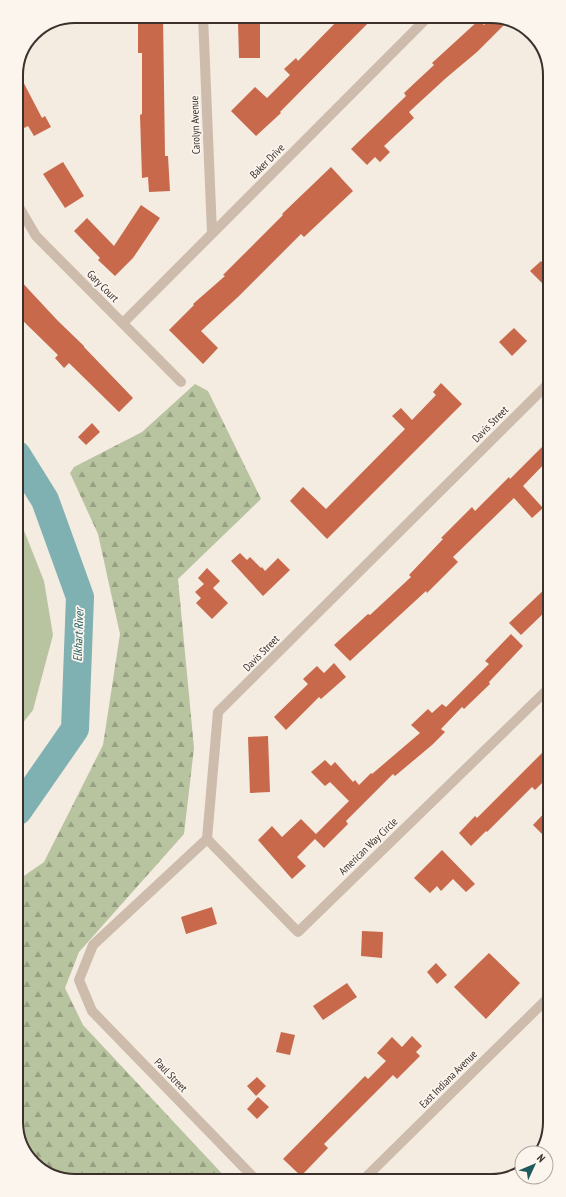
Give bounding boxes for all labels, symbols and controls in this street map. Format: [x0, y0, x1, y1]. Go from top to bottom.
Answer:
street label: Carolyn Avenue [187, 95, 203, 154]
street label: Baker Drive [247, 140, 288, 181]
street label: Gary Court [84, 267, 122, 305]
street label: Davis Street [469, 403, 511, 445]
water label: Elkhart River [70, 606, 86, 662]
street label: Davis Street [240, 632, 282, 674]
street label: American Way Circle [336, 814, 401, 878]
street label: East Indiana Avenue [416, 1047, 480, 1111]
street label: Paul Street [152, 1055, 190, 1095]
north arrow [514, 1145, 554, 1185]
text: N [534, 1151, 548, 1165]

